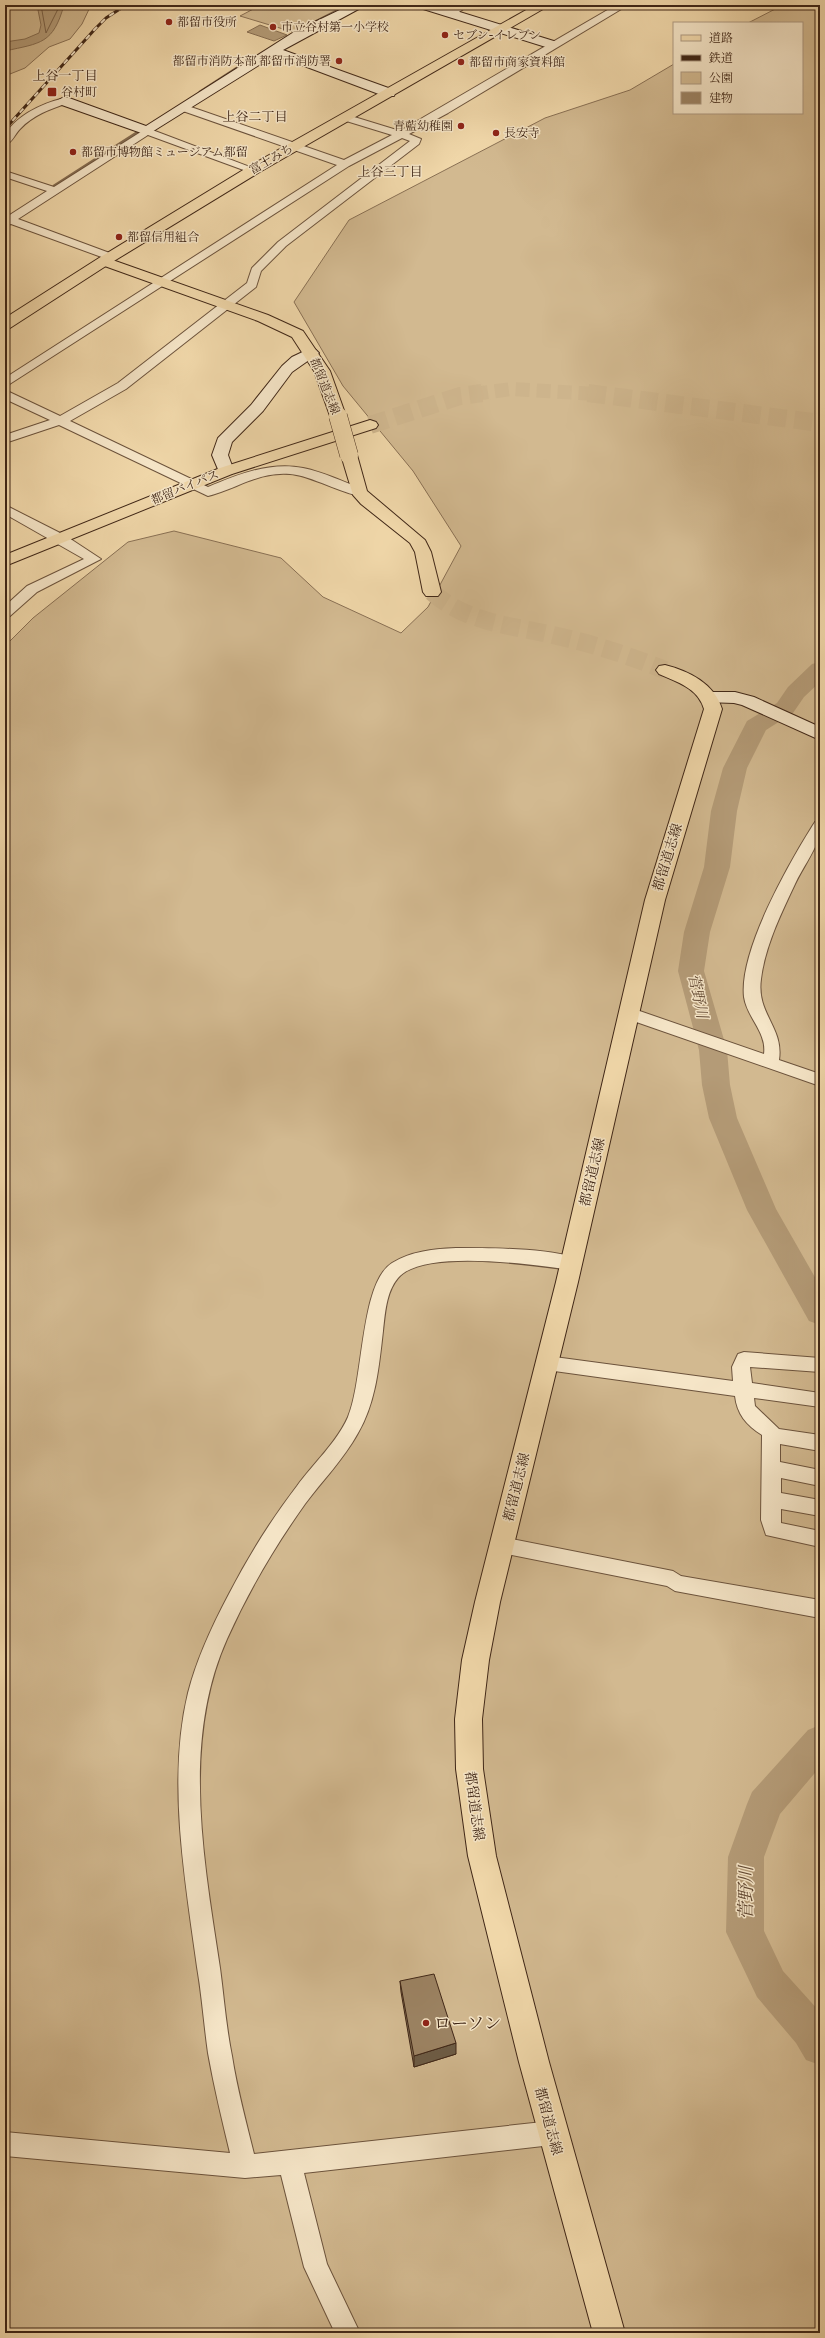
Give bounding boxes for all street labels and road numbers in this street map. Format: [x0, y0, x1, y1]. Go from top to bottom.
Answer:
street label: 富士みち [247, 141, 296, 179]
street label: 都留道志線 [305, 356, 343, 417]
street label: 都留バイパス [149, 467, 222, 509]
street label: 都留道志線 [649, 821, 688, 894]
street label: 都留道志線 [576, 1136, 611, 1209]
street label: 都留道志線 [500, 1451, 535, 1524]
street label: 都留道志線 [459, 1770, 488, 1842]
street label: 都留道志線 [529, 2085, 566, 2158]

